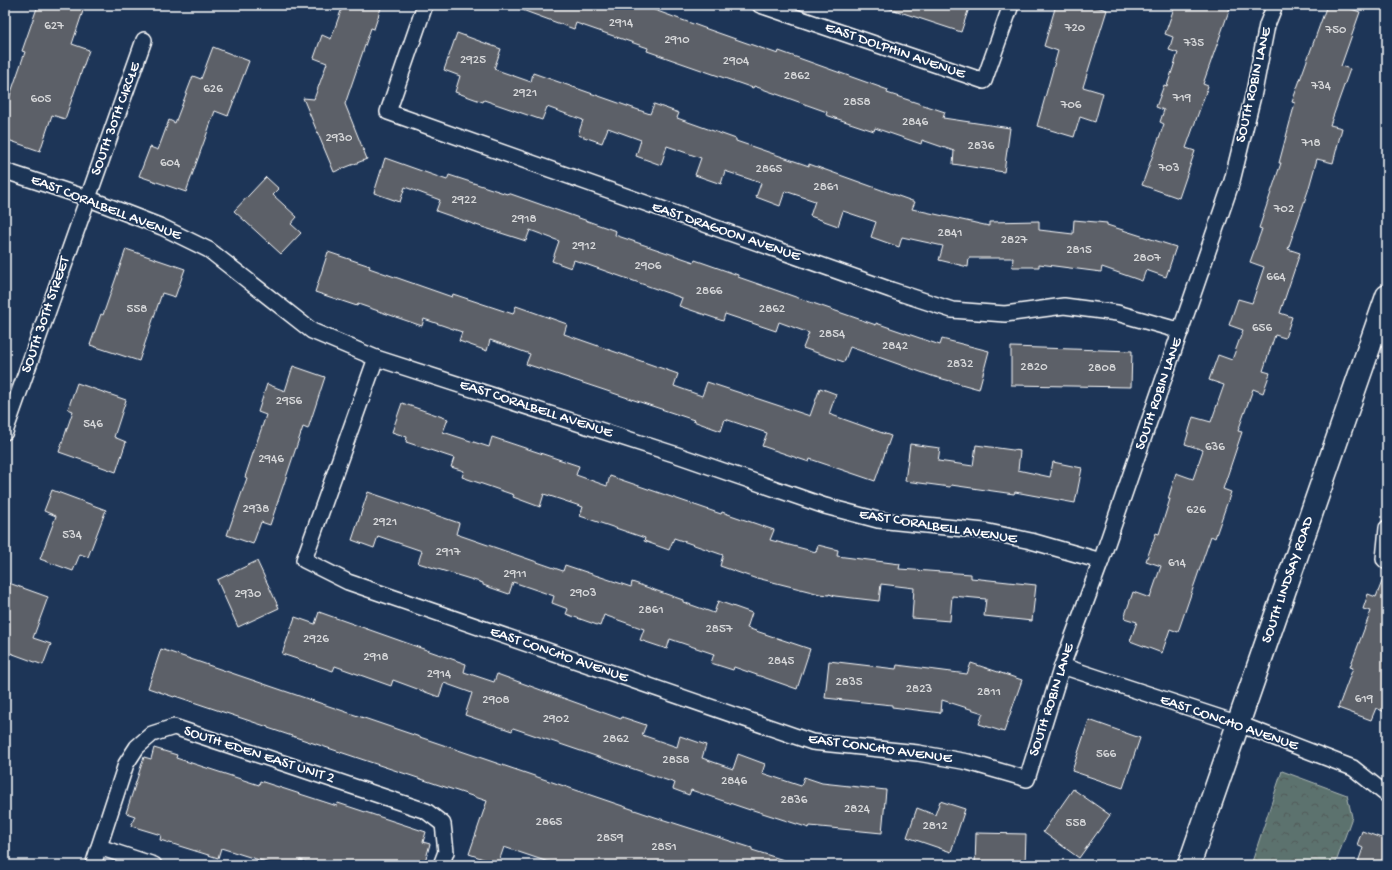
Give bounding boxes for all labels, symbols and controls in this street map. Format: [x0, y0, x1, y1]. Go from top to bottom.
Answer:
house number: 2914 [609, 16, 633, 31]
house number: 627 [44, 19, 65, 34]
street label: EAST DOLPHIN AVENUE [823, 19, 968, 84]
house number: 720 [1064, 21, 1086, 36]
house number: 750 [1325, 23, 1347, 38]
street label: SOUTH ROBIN LANE [1232, 25, 1276, 144]
house number: 2910 [664, 33, 690, 48]
house number: 735 [1183, 36, 1204, 51]
house number: 2925 [460, 53, 486, 68]
house number: 2904 [723, 54, 749, 69]
street label: SOUTH 30TH CIRCLE [87, 59, 145, 178]
house number: 2862 [784, 69, 811, 84]
house number: 734 [1310, 79, 1331, 94]
house number: 626 [203, 82, 223, 97]
house number: 2921 [513, 86, 537, 101]
house number: 719 [1172, 91, 1192, 106]
house number: 605 [31, 92, 52, 107]
house number: 2858 [843, 95, 871, 110]
house number: 706 [1060, 98, 1082, 113]
house number: 2846 [902, 115, 929, 130]
house number: 2930 [325, 131, 353, 146]
house number: 718 [1300, 136, 1321, 151]
house number: 2836 [968, 139, 995, 154]
house number: 604 [160, 156, 180, 171]
house number: 703 [1158, 161, 1180, 176]
house number: 2865 [756, 162, 783, 177]
street label: EAST CORALBELL AVENUE [28, 171, 184, 245]
house number: 2861 [813, 180, 839, 195]
house number: 2922 [451, 193, 477, 208]
street label: EAST DRAGOON AVENUE [649, 198, 803, 266]
house number: 702 [1273, 202, 1295, 217]
house number: 2918 [511, 212, 537, 227]
house number: 2841 [938, 226, 962, 241]
house number: 2827 [1001, 233, 1029, 248]
house number: 2912 [572, 239, 597, 254]
house number: 2815 [1066, 243, 1092, 258]
house number: 2807 [1133, 251, 1162, 266]
street label: SOUTH 30TH STREET [18, 253, 75, 376]
house number: 2906 [635, 259, 662, 274]
house number: 664 [1266, 270, 1286, 285]
house number: 2866 [696, 284, 723, 299]
house number: 558 [127, 302, 147, 317]
house number: 2862 [759, 302, 786, 317]
house number: 656 [1252, 321, 1272, 336]
house number: 2854 [819, 327, 845, 342]
street label: SOUTH ROBIN LANE [1131, 335, 1187, 452]
house number: 2842 [882, 339, 909, 354]
house number: 2832 [947, 357, 974, 372]
house number: 2820 [1020, 360, 1048, 375]
house number: 2808 [1088, 361, 1116, 376]
street label: EAST CORALBELL AVENUE [457, 376, 615, 442]
house number: 2956 [276, 394, 303, 409]
house number: 546 [83, 417, 103, 432]
house number: 636 [1205, 440, 1225, 455]
house number: 2946 [258, 452, 284, 467]
house number: 2938 [243, 502, 269, 517]
house number: 626 [1186, 503, 1206, 518]
street label: EAST CORALBELL AVENUE [858, 506, 1019, 548]
street label: SOUTH LINDSAY ROAD [1258, 514, 1318, 646]
house number: 2921 [373, 515, 397, 530]
house number: 534 [62, 528, 82, 543]
house number: 2917 [436, 545, 462, 560]
house number: 614 [1168, 556, 1186, 571]
house number: 2911 [503, 567, 527, 582]
house number: 2903 [569, 586, 597, 601]
house number: 2930 [234, 587, 262, 602]
house number: 2861 [638, 603, 664, 618]
house number: 2857 [705, 622, 734, 637]
street label: EAST CONCHO AVENUE [487, 623, 631, 687]
house number: 2926 [303, 632, 329, 647]
street label: SOUTH ROBIN LANE [1025, 641, 1079, 759]
house number: 2918 [363, 650, 389, 665]
house number: 2845 [768, 654, 794, 669]
house number: 2914 [427, 667, 451, 682]
house number: 2835 [835, 675, 863, 690]
house number: 2823 [906, 682, 933, 697]
house number: 2811 [977, 685, 1001, 700]
street label: EAST CONCHO AVENUE [1157, 691, 1301, 755]
house number: 619 [1355, 692, 1374, 707]
house number: 2908 [482, 693, 510, 708]
house number: 2902 [543, 712, 570, 727]
street label: SOUTH EDEN EAST UNIT 2 [181, 722, 337, 788]
street label: EAST CONCHO AVENUE [807, 730, 954, 768]
house number: 2862 [603, 732, 630, 747]
house number: 566 [1096, 747, 1116, 762]
house number: 2858 [662, 753, 690, 768]
house number: 2846 [721, 774, 748, 789]
house number: 2836 [781, 793, 808, 808]
house number: 2824 [844, 802, 870, 817]
house number: 2865 [536, 815, 563, 830]
house number: 558 [1066, 816, 1086, 831]
house number: 2812 [922, 819, 948, 834]
house number: 2859 [597, 831, 624, 846]
house number: 2851 [651, 840, 677, 855]

